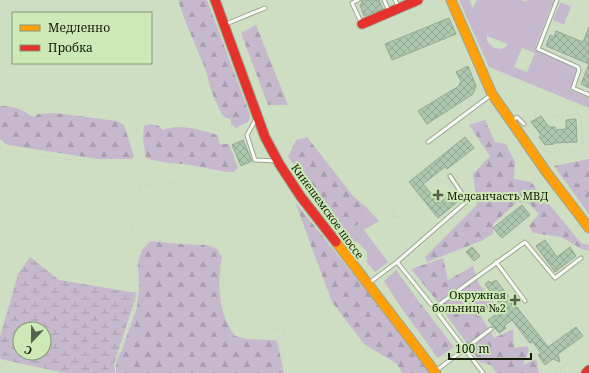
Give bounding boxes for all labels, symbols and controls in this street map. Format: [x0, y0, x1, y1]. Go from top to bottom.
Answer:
legend [12, 12, 152, 64]
text: Медленно [48, 19, 110, 36]
text: Пробка [48, 39, 93, 56]
street label: Кинешемское шоссе [288, 160, 368, 262]
place label: Медсанчасть МВД [447, 188, 548, 203]
marker: Медсанчасть МВД [432, 189, 444, 201]
place label: Окружная больница №2 [432, 287, 506, 315]
marker: Окружная больница №2 [509, 294, 521, 306]
north arrow [12, 321, 52, 361]
scale bar [449, 335, 531, 361]
text: 100 m [455, 340, 490, 357]
text: С [22, 342, 34, 359]

